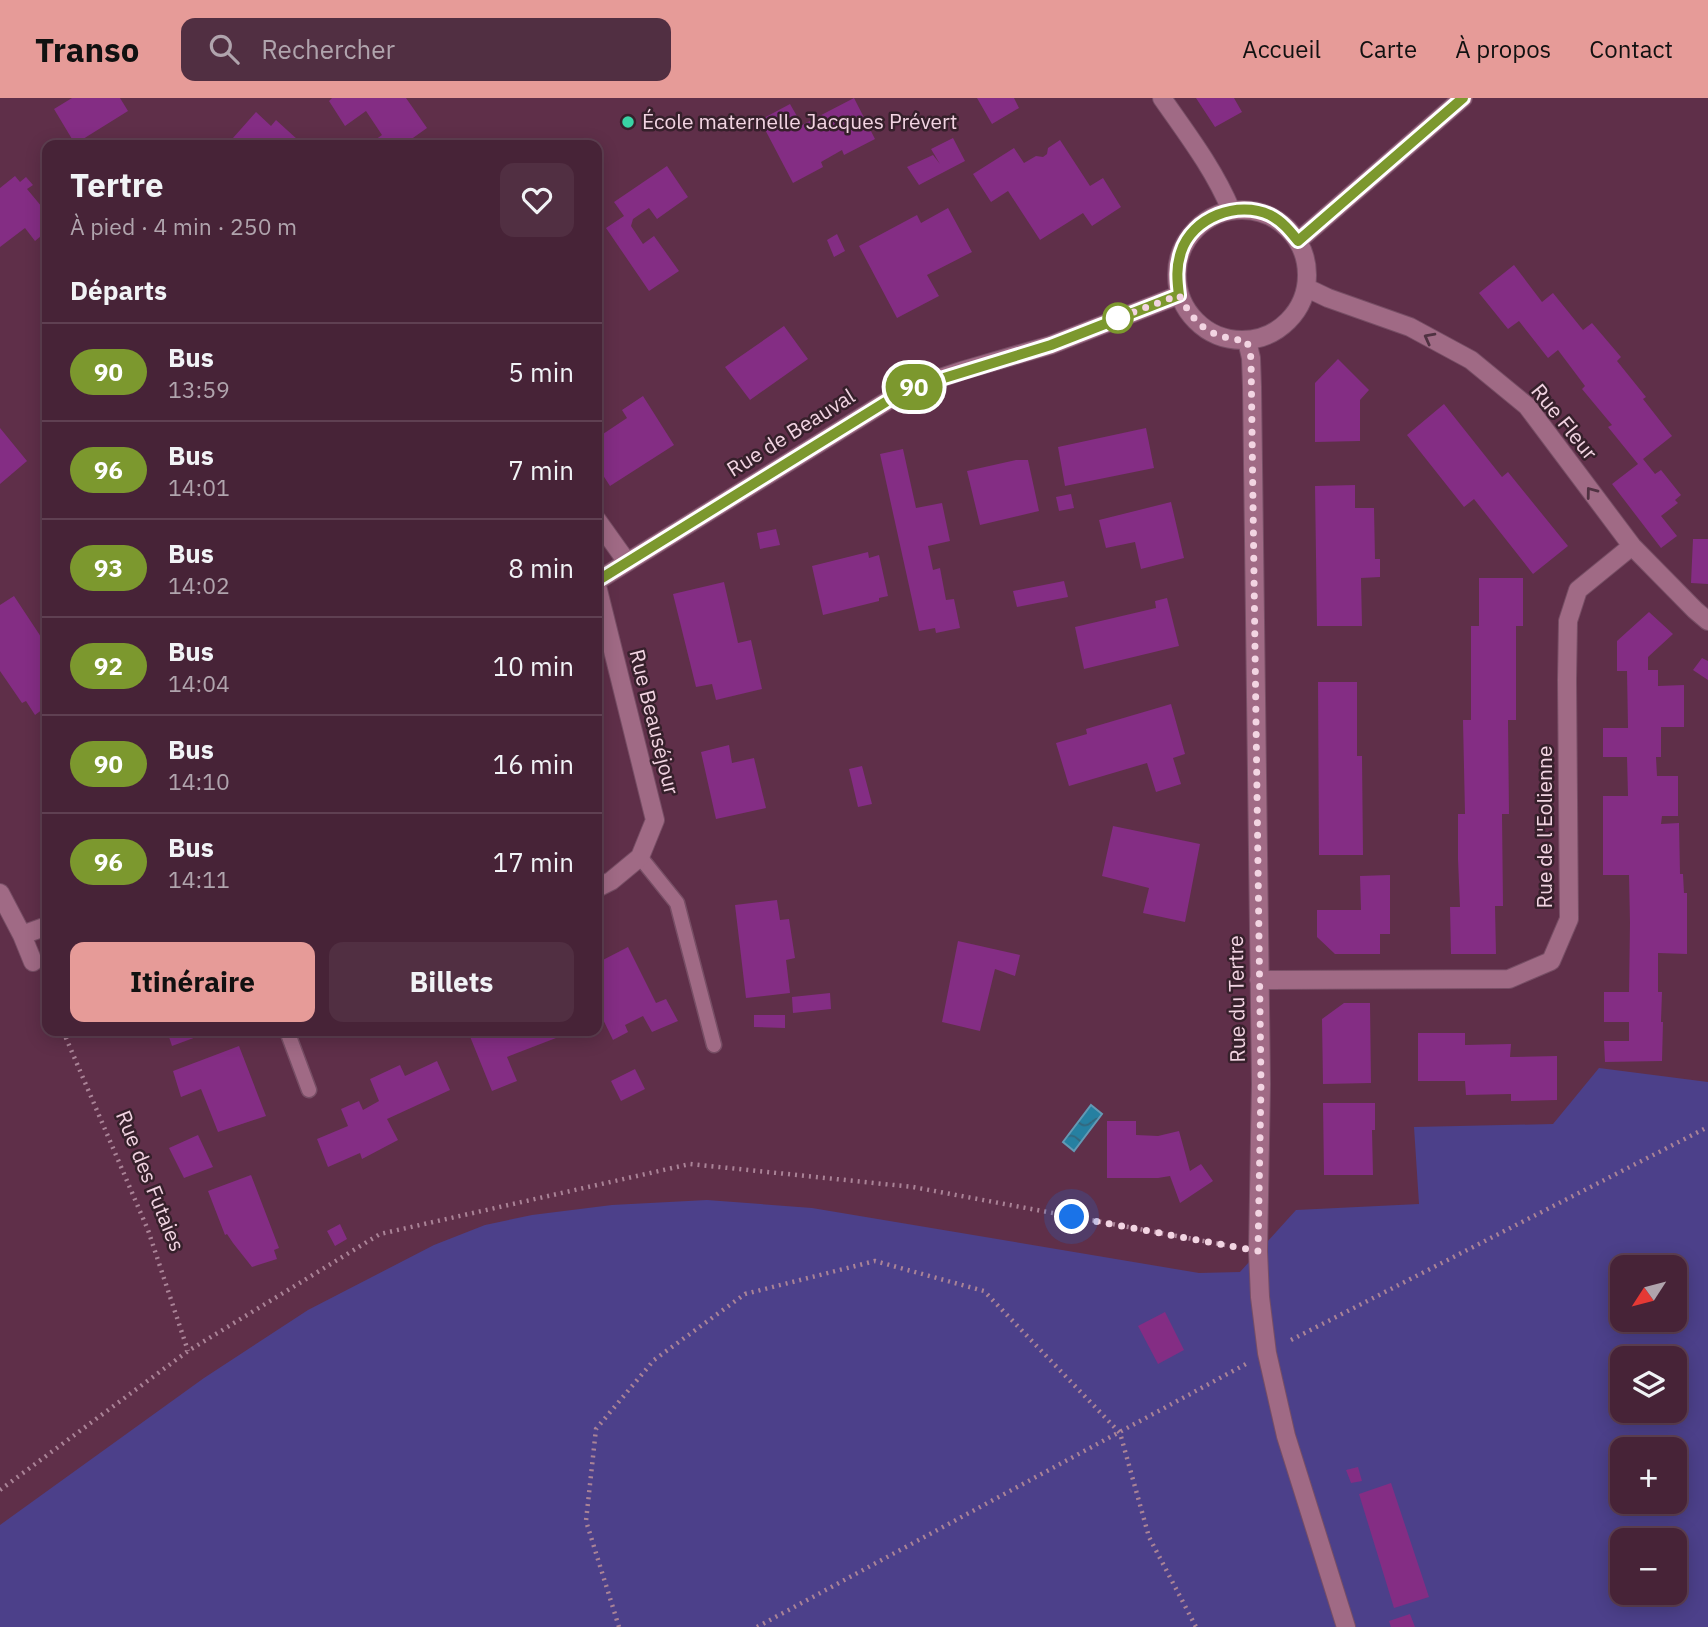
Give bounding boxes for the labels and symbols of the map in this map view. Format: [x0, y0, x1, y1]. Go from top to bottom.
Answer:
place label: École maternelle Jacques Prévert [642, 107, 957, 135]
marker: École maternelle Jacques Prévert [620, 114, 636, 130]
unlabelled marker [1103, 303, 1133, 333]
one-way arrow [1423, 332, 1436, 346]
line badge: 90 [883, 364, 946, 410]
street label: Rue Fleur [1525, 377, 1604, 466]
street label: Rue de Beauval [721, 381, 860, 483]
one-way arrow [1587, 487, 1600, 500]
street label: Rue Beauséjour [623, 646, 687, 798]
street label: Rue de l'Eolienne [1530, 746, 1558, 908]
street label: Rue du Tertre [1221, 935, 1251, 1063]
street label: Rue des Futaies [110, 1106, 192, 1255]
your location [1054, 1199, 1089, 1234]
north arrow [1610, 1255, 1687, 1332]

